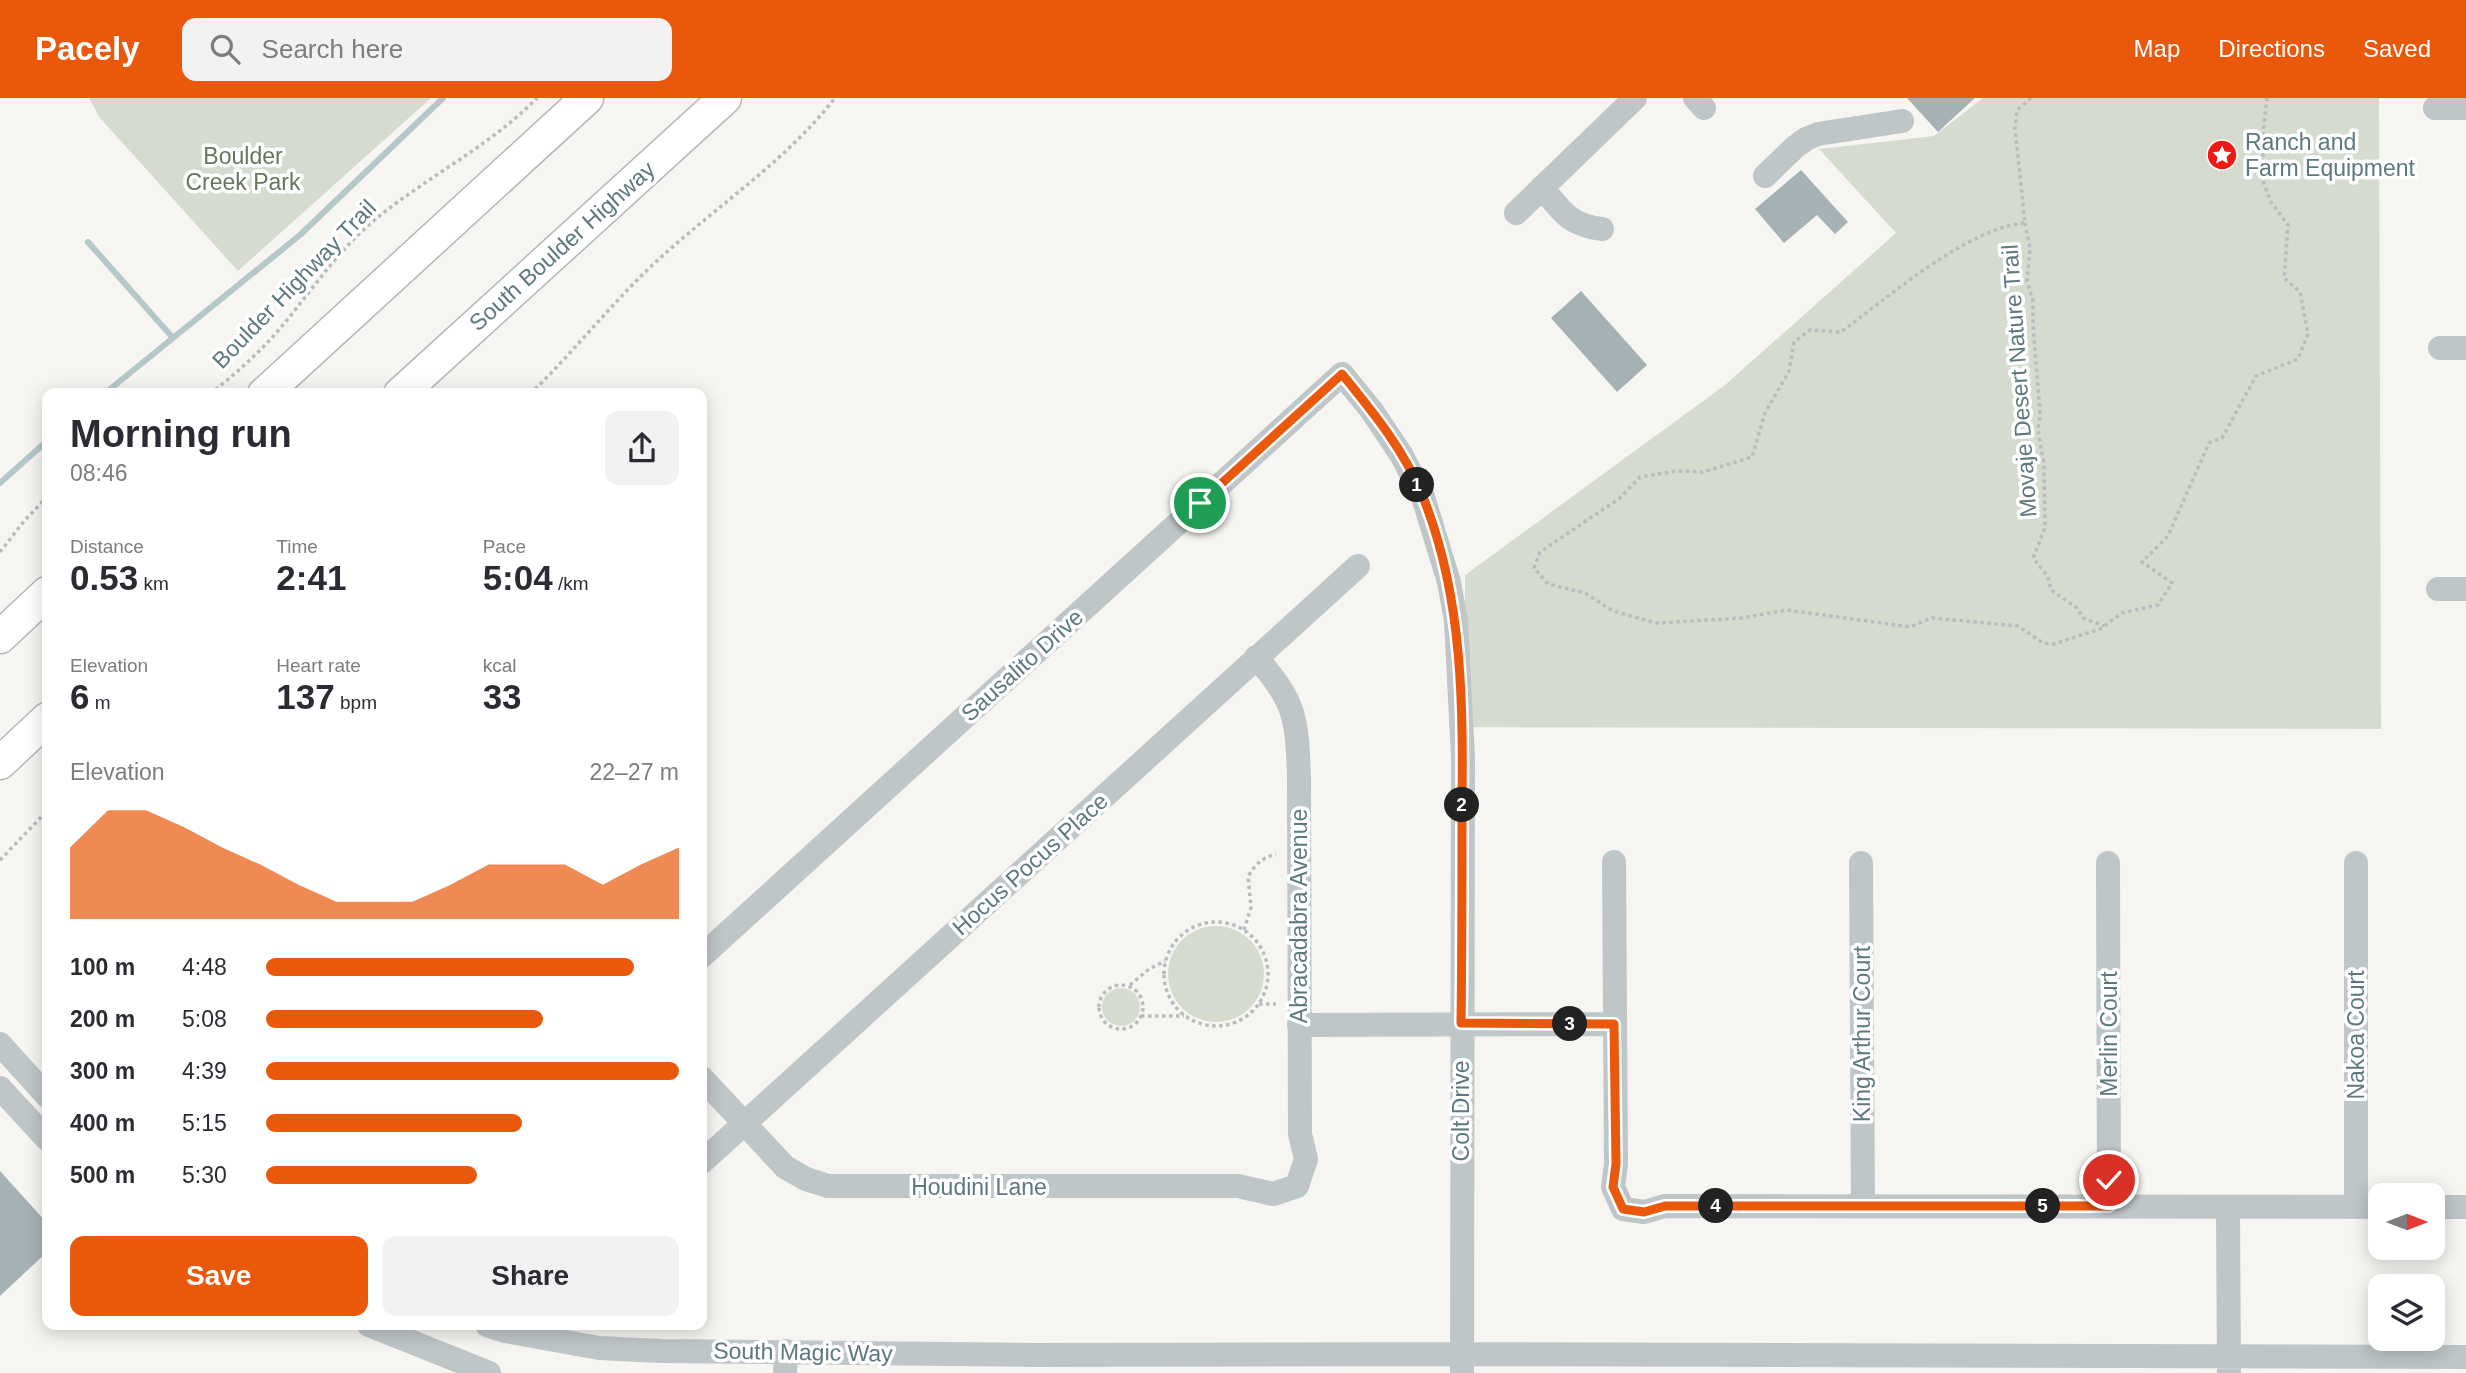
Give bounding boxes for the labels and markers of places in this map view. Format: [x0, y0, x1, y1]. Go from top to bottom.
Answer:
place label: Ranch and Farm Equipment [2245, 129, 2416, 181]
place icon: Ranch and Farm Equipment [2205, 138, 2239, 172]
pin: 1 [1400, 468, 1434, 502]
pin [1170, 473, 1230, 533]
pin: 2 [1444, 788, 1480, 822]
pin: 3 [1552, 1006, 1588, 1042]
pin [2079, 1150, 2139, 1210]
pin: 4 [1698, 1188, 1734, 1224]
pin: 5 [2025, 1188, 2060, 1224]

